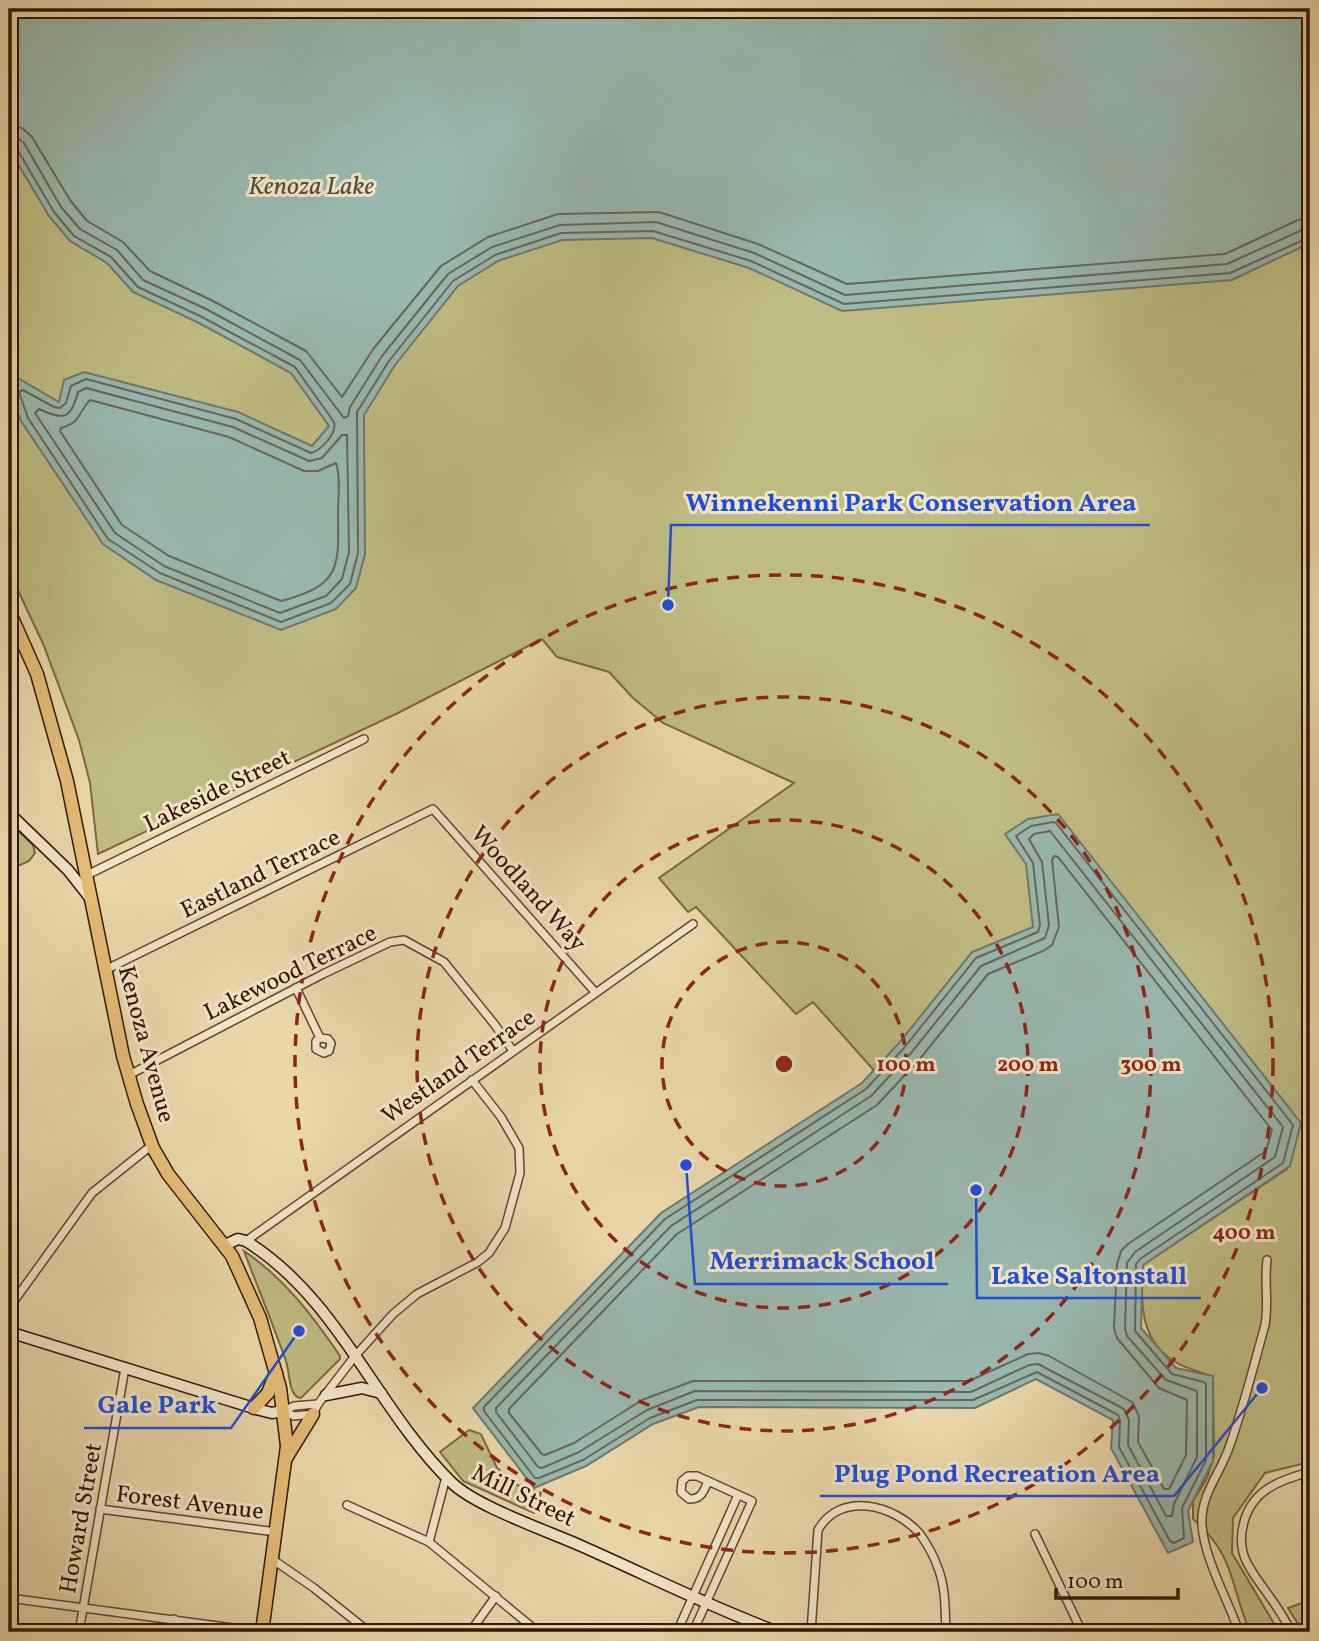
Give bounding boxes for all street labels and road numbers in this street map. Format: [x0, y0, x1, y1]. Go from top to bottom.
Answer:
street label: Lakeside Street [139, 742, 297, 842]
street label: Woodland Way [462, 819, 593, 960]
street label: Eastland Terrace [175, 821, 347, 928]
street label: Lakewood Terrace [199, 917, 383, 1030]
street label: Kenoza Avenue [108, 962, 182, 1127]
street label: Westland Terrace [375, 1002, 543, 1134]
street label: Howard Street [52, 1440, 112, 1596]
street label: Mill Street [466, 1457, 581, 1537]
street label: Forest Avenue [114, 1478, 266, 1530]

